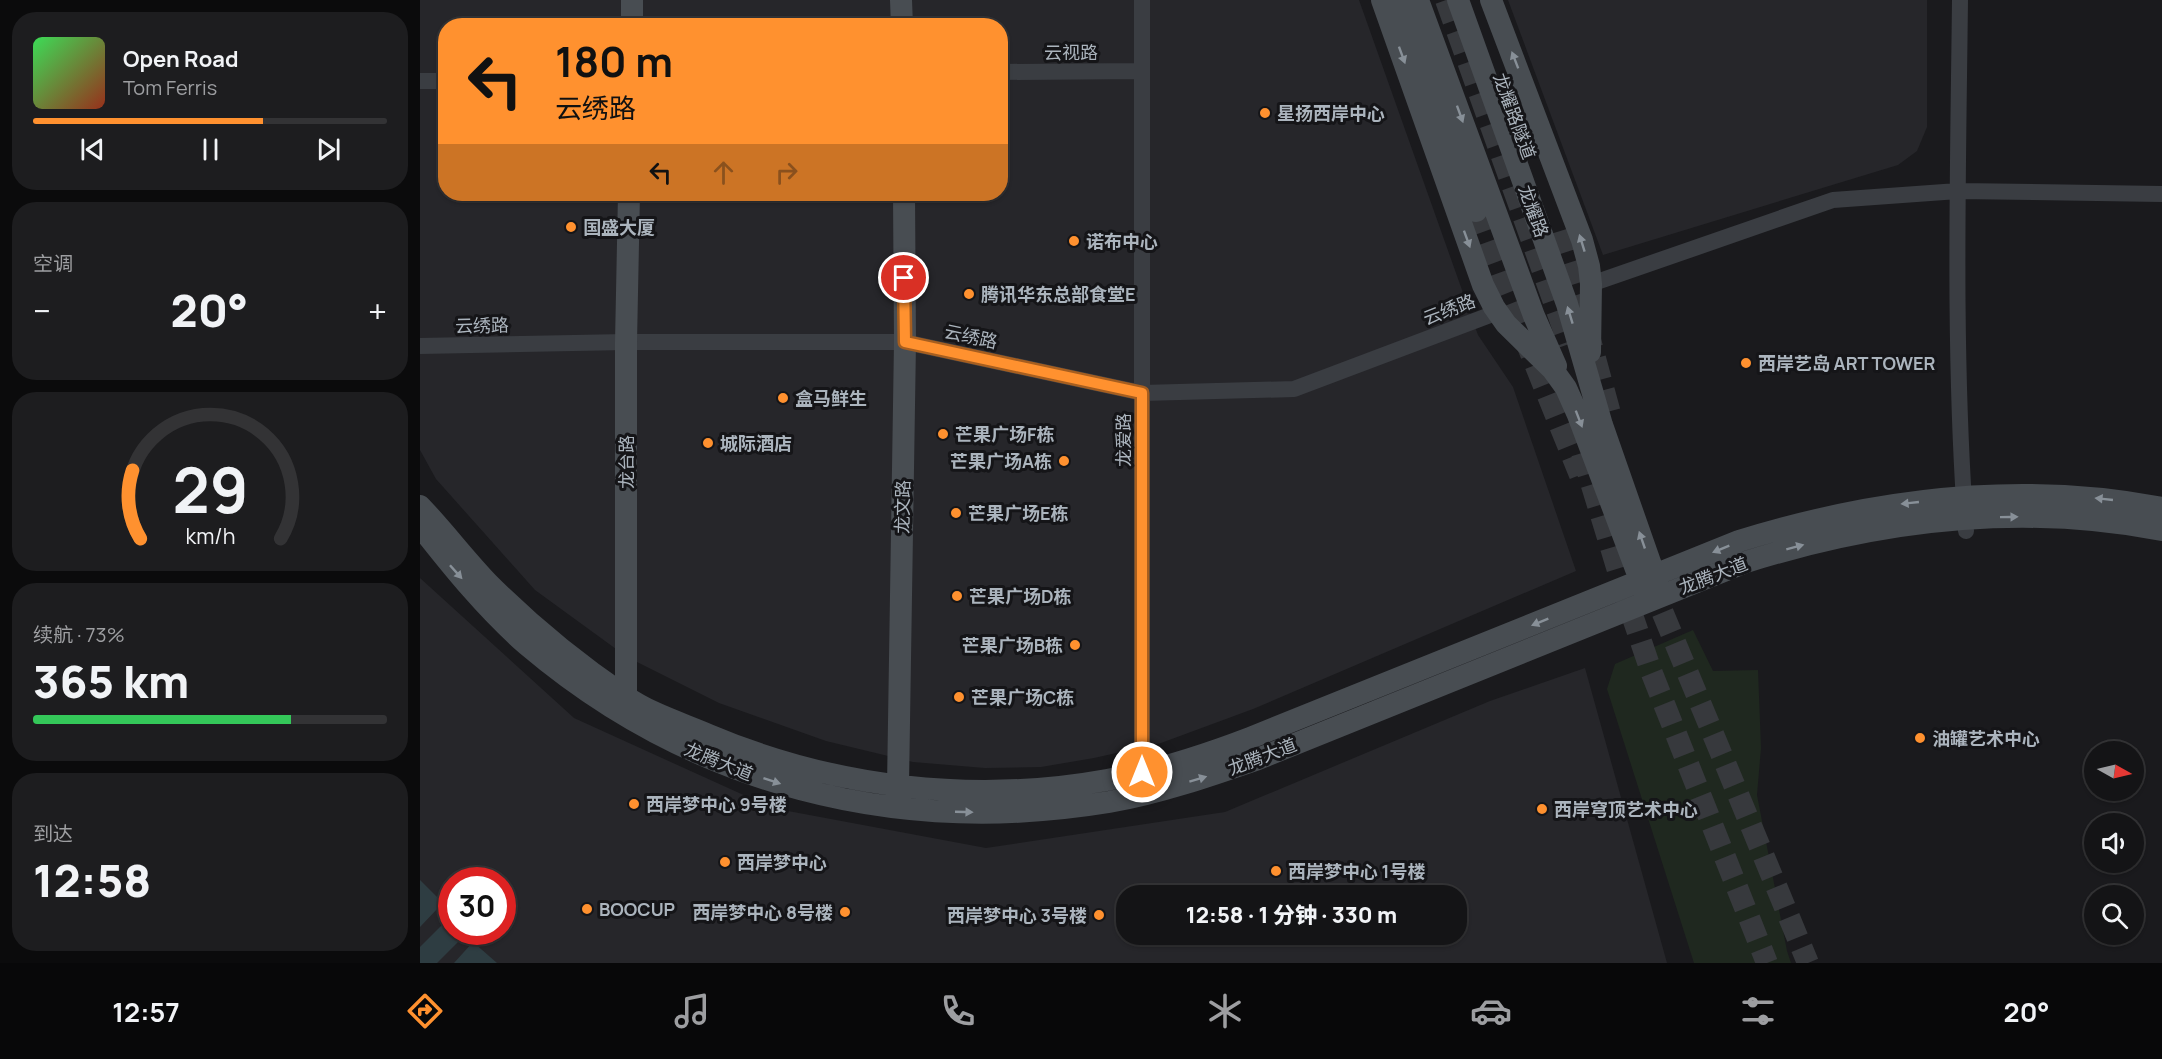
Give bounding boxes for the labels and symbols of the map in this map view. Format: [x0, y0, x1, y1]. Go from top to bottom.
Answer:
street label: 云视路 [1044, 40, 1098, 64]
one-way arrow [1397, 46, 1407, 64]
one-way arrow [1509, 51, 1519, 69]
street label: 龙耀路隧道 [1488, 70, 1542, 162]
place label: 星扬西岸中心 [1277, 101, 1385, 125]
one-way arrow [1456, 105, 1465, 123]
marker: 星扬西岸中心 [1258, 106, 1272, 120]
street label: 龙耀路 [1513, 182, 1555, 240]
place label: 国盛大厦 [583, 215, 655, 239]
marker: 国盛大厦 [564, 220, 578, 234]
place label: 诺布中心 [1086, 229, 1158, 253]
one-way arrow [1463, 230, 1472, 248]
marker: 诺布中心 [1067, 234, 1081, 248]
one-way arrow [1577, 234, 1586, 252]
pin [878, 252, 929, 303]
place label: 腾讯华东总部食堂E [981, 282, 1136, 306]
marker: 腾讯华东总部食堂E [962, 287, 976, 301]
street label: 云绣路 [1419, 288, 1479, 330]
one-way arrow [1565, 306, 1574, 324]
street label: 云绣路 [455, 313, 509, 337]
street label: 云绣路 [942, 319, 1000, 353]
place label: 西岸艺岛 ART TOWER [1758, 351, 1935, 375]
marker: 西岸艺岛 ART TOWER [1739, 356, 1753, 370]
place label: 盒马鲜生 [795, 386, 867, 410]
marker: 盒马鲜生 [776, 391, 790, 405]
one-way arrow [1574, 411, 1584, 429]
street label: 龙爱路 [1111, 413, 1135, 467]
place label: 芒果广场F栋 [955, 422, 1054, 446]
marker: 芒果广场F栋 [936, 427, 950, 441]
place label: 城际酒店 [720, 431, 792, 455]
street label: 龙台路 [614, 435, 638, 489]
marker: 城际酒店 [701, 436, 715, 450]
place label: 芒果广场A栋 [950, 449, 1052, 473]
marker: 芒果广场A栋 [1057, 454, 1071, 468]
street label: 龙文路 [890, 480, 914, 534]
one-way arrow [2095, 494, 2114, 504]
one-way arrow [1900, 498, 1919, 507]
place label: 芒果广场E栋 [968, 501, 1069, 525]
marker: 芒果广场E栋 [949, 506, 963, 520]
one-way arrow [1999, 512, 2018, 522]
one-way arrow [1637, 531, 1646, 549]
one-way arrow [1786, 542, 1804, 551]
one-way arrow [1711, 544, 1729, 554]
street label: 龙腾大道 [1675, 551, 1751, 599]
one-way arrow [450, 564, 463, 580]
place label: 芒果广场D栋 [969, 584, 1072, 608]
marker: 芒果广场D栋 [950, 589, 964, 603]
one-way arrow [1531, 618, 1549, 627]
place label: 芒果广场B栋 [962, 633, 1063, 657]
marker: 芒果广场B栋 [1068, 638, 1082, 652]
place label: 芒果广场C栋 [971, 685, 1074, 709]
marker: 芒果广场C栋 [952, 690, 966, 704]
place label: 油罐艺术中心 [1932, 726, 2040, 750]
marker: 油罐艺术中心 [1913, 731, 1927, 745]
street label: 龙腾大道 [1224, 732, 1300, 780]
street label: 龙腾大道 [681, 736, 757, 786]
position arrow [1110, 740, 1174, 804]
north arrow [2084, 741, 2144, 801]
one-way arrow [1189, 774, 1207, 784]
one-way arrow [763, 777, 781, 786]
place label: 西岸梦中心 9号楼 [646, 792, 787, 816]
marker: 西岸梦中心 9号楼 [627, 797, 641, 811]
place label: 西岸穹顶艺术中心 [1554, 797, 1698, 821]
marker: 西岸穹顶艺术中心 [1535, 802, 1549, 816]
one-way arrow [955, 808, 974, 817]
place label: 西岸梦中心 [737, 850, 827, 874]
marker: 西岸梦中心 [718, 855, 732, 869]
place label: 西岸梦中心 1号楼 [1288, 859, 1425, 883]
marker: 西岸梦中心 1号楼 [1269, 864, 1283, 878]
speed limit sign: 30 [438, 867, 516, 945]
place label: BOOCUP [599, 897, 675, 921]
place label: 西岸梦中心 8号楼 [692, 900, 833, 924]
marker: BOOCUP [580, 902, 594, 916]
place label: 西岸梦中心 3号楼 [947, 903, 1087, 927]
marker: 西岸梦中心 8号楼 [838, 905, 852, 919]
marker: 西岸梦中心 3号楼 [1092, 908, 1106, 922]

